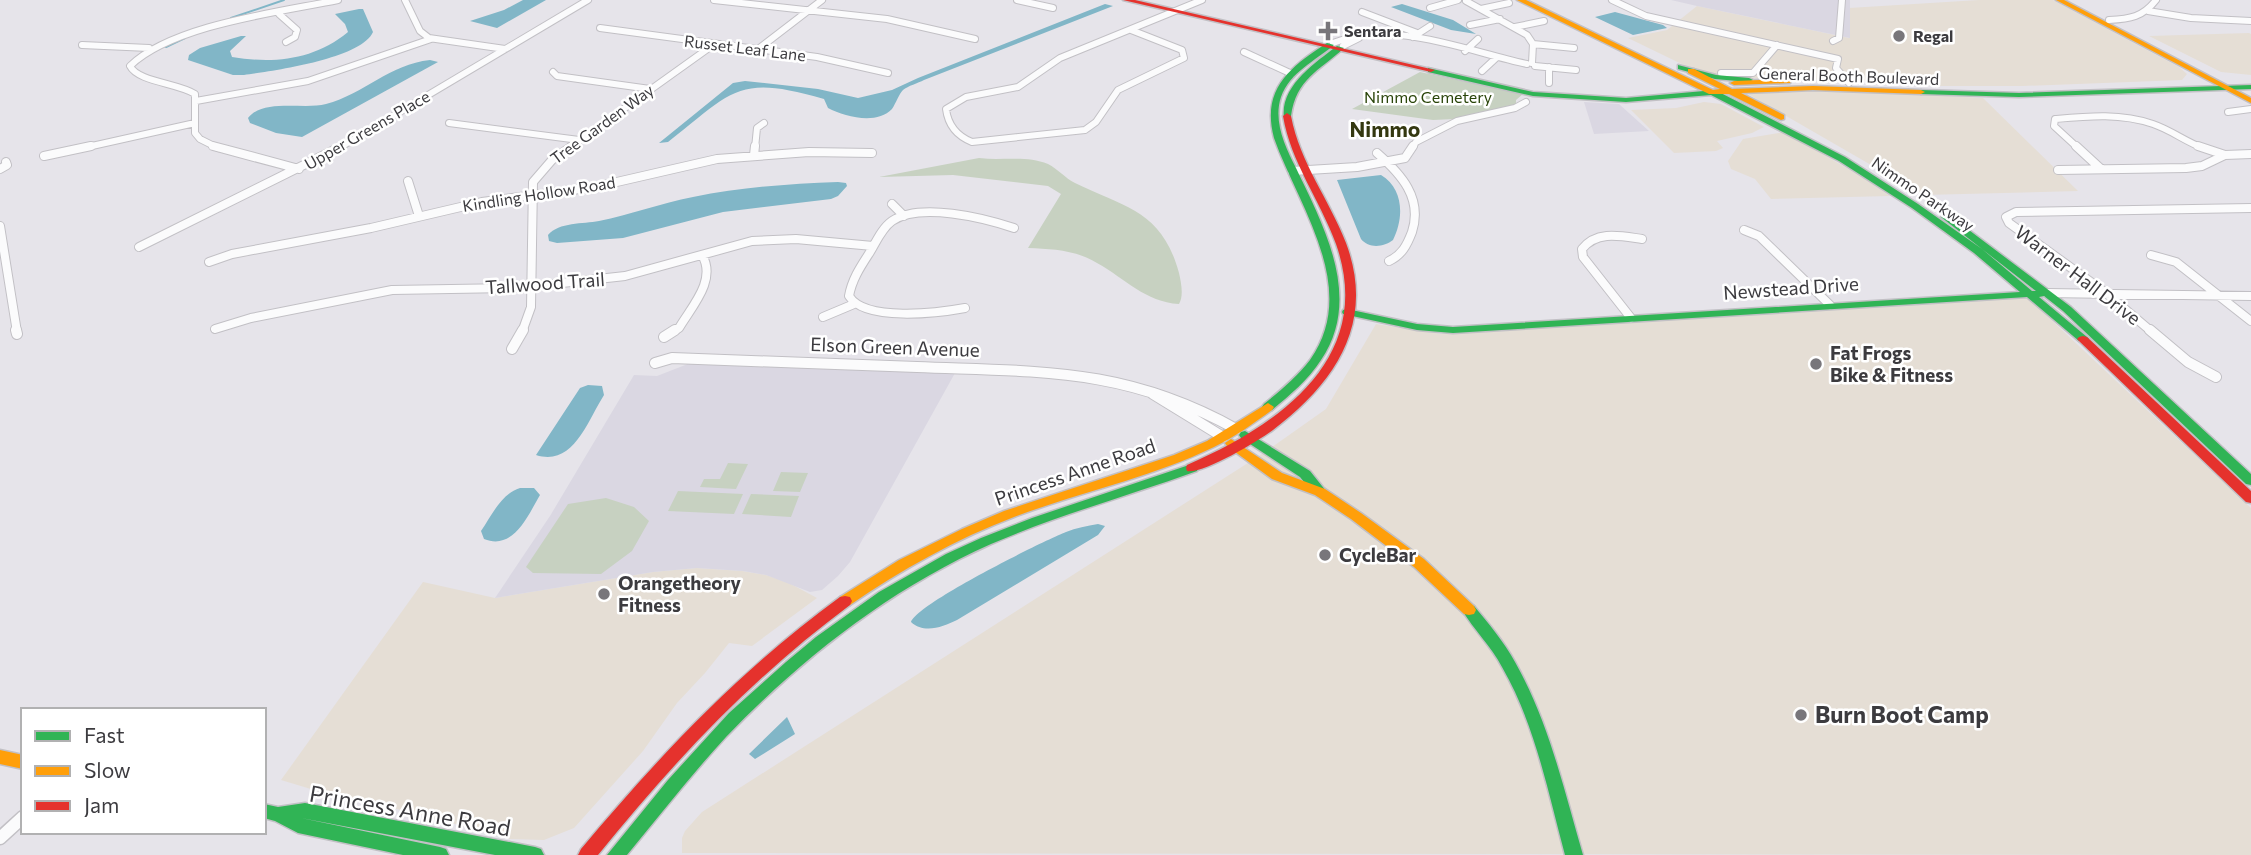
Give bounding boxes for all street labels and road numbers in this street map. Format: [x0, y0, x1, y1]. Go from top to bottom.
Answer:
street label: Russet Leaf Lane [683, 31, 807, 64]
street label: General Booth Boulevard [1758, 63, 1940, 88]
street label: Tree Garden Way [546, 80, 657, 167]
street label: Upper Greens Place [301, 86, 433, 173]
street label: Nimmo Parkway [1869, 152, 1978, 235]
street label: Kindling Hollow Road [461, 172, 617, 215]
street label: Warner Hall Drive [2011, 220, 2146, 329]
street label: Tallwood Trail [484, 267, 606, 298]
street label: Newstead Drive [1722, 271, 1860, 304]
street label: Elson Green Avenue [810, 332, 980, 361]
street label: Princess Anne Road [991, 433, 1158, 510]
street label: Princess Anne Road [307, 779, 513, 842]

